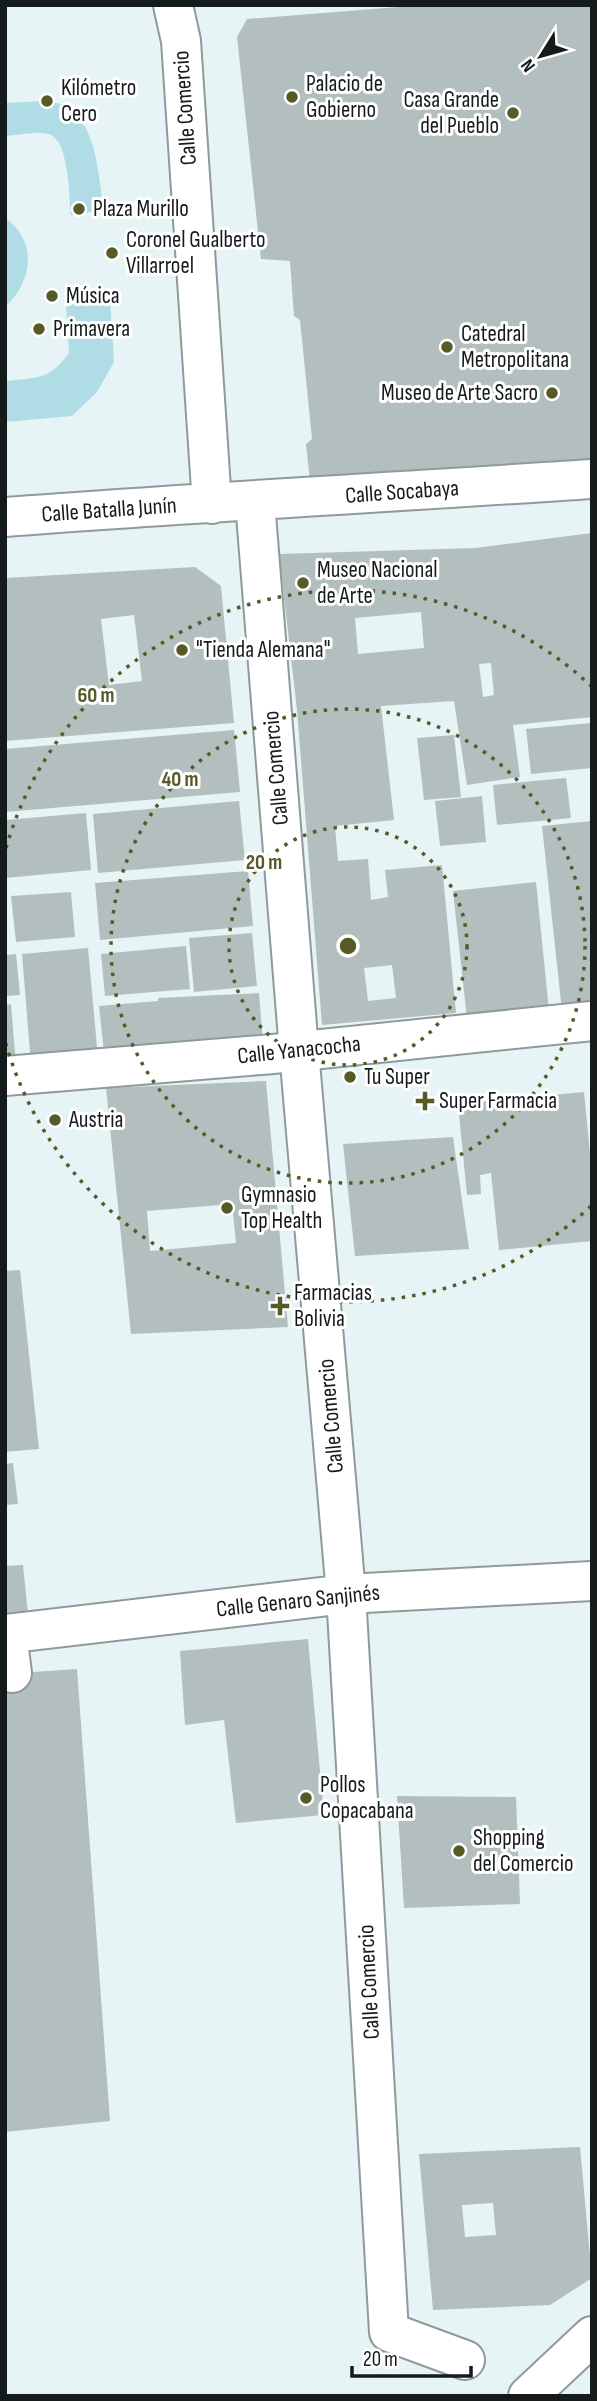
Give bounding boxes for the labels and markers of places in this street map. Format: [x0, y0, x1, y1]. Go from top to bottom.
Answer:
place label: Palacio de Gobierno [306, 70, 383, 124]
place label: Kilómetro Cero [61, 74, 136, 128]
place label: Casa Grande del Pueblo [403, 86, 499, 140]
marker: Palacio de Gobierno [284, 89, 300, 105]
marker: Kilómetro Cero [39, 93, 55, 109]
marker: Casa Grande del Pueblo [505, 105, 521, 121]
place label: Plaza Murillo [93, 195, 189, 223]
marker: Plaza Murillo [71, 201, 87, 217]
place label: Coronel Gualberto Villarroel [126, 226, 266, 280]
marker: Coronel Gualberto Villarroel [104, 245, 120, 261]
place label: Música [66, 282, 120, 310]
marker: Música [44, 288, 60, 304]
place label: Primavera [53, 315, 130, 343]
place label: Catedral Metropolitana [461, 320, 569, 374]
marker: Primavera [31, 321, 47, 337]
marker: Catedral Metropolitana [439, 339, 455, 355]
place label: Museo de Arte Sacro [381, 379, 538, 407]
marker: Museo de Arte Sacro [544, 385, 560, 401]
place label: Museo Nacional de Arte [317, 556, 438, 610]
marker: Museo Nacional de Arte [295, 575, 311, 591]
place label: "Tienda Alemana" [196, 636, 330, 664]
marker: "Tienda Alemana" [174, 642, 190, 658]
centre of rings [336, 934, 360, 958]
place label: Tu Super [364, 1063, 430, 1091]
marker: Tu Super [342, 1069, 358, 1085]
place label: Super Farmacia [439, 1087, 557, 1115]
marker: Super Farmacia [417, 1093, 433, 1109]
place label: Austria [68, 1106, 123, 1134]
marker: Austria [47, 1112, 63, 1128]
place label: Gymnasio Top Health [241, 1181, 322, 1235]
marker: Gymnasio Top Health [219, 1200, 235, 1216]
place label: Farmacias Bolivia [294, 1279, 372, 1333]
marker: Farmacias Bolivia [272, 1298, 288, 1314]
place label: Pollos Copacabana [320, 1771, 414, 1825]
marker: Pollos Copacabana [298, 1790, 314, 1806]
place label: Shopping del Comercio [473, 1824, 574, 1878]
marker: Shopping del Comercio [451, 1843, 467, 1859]

